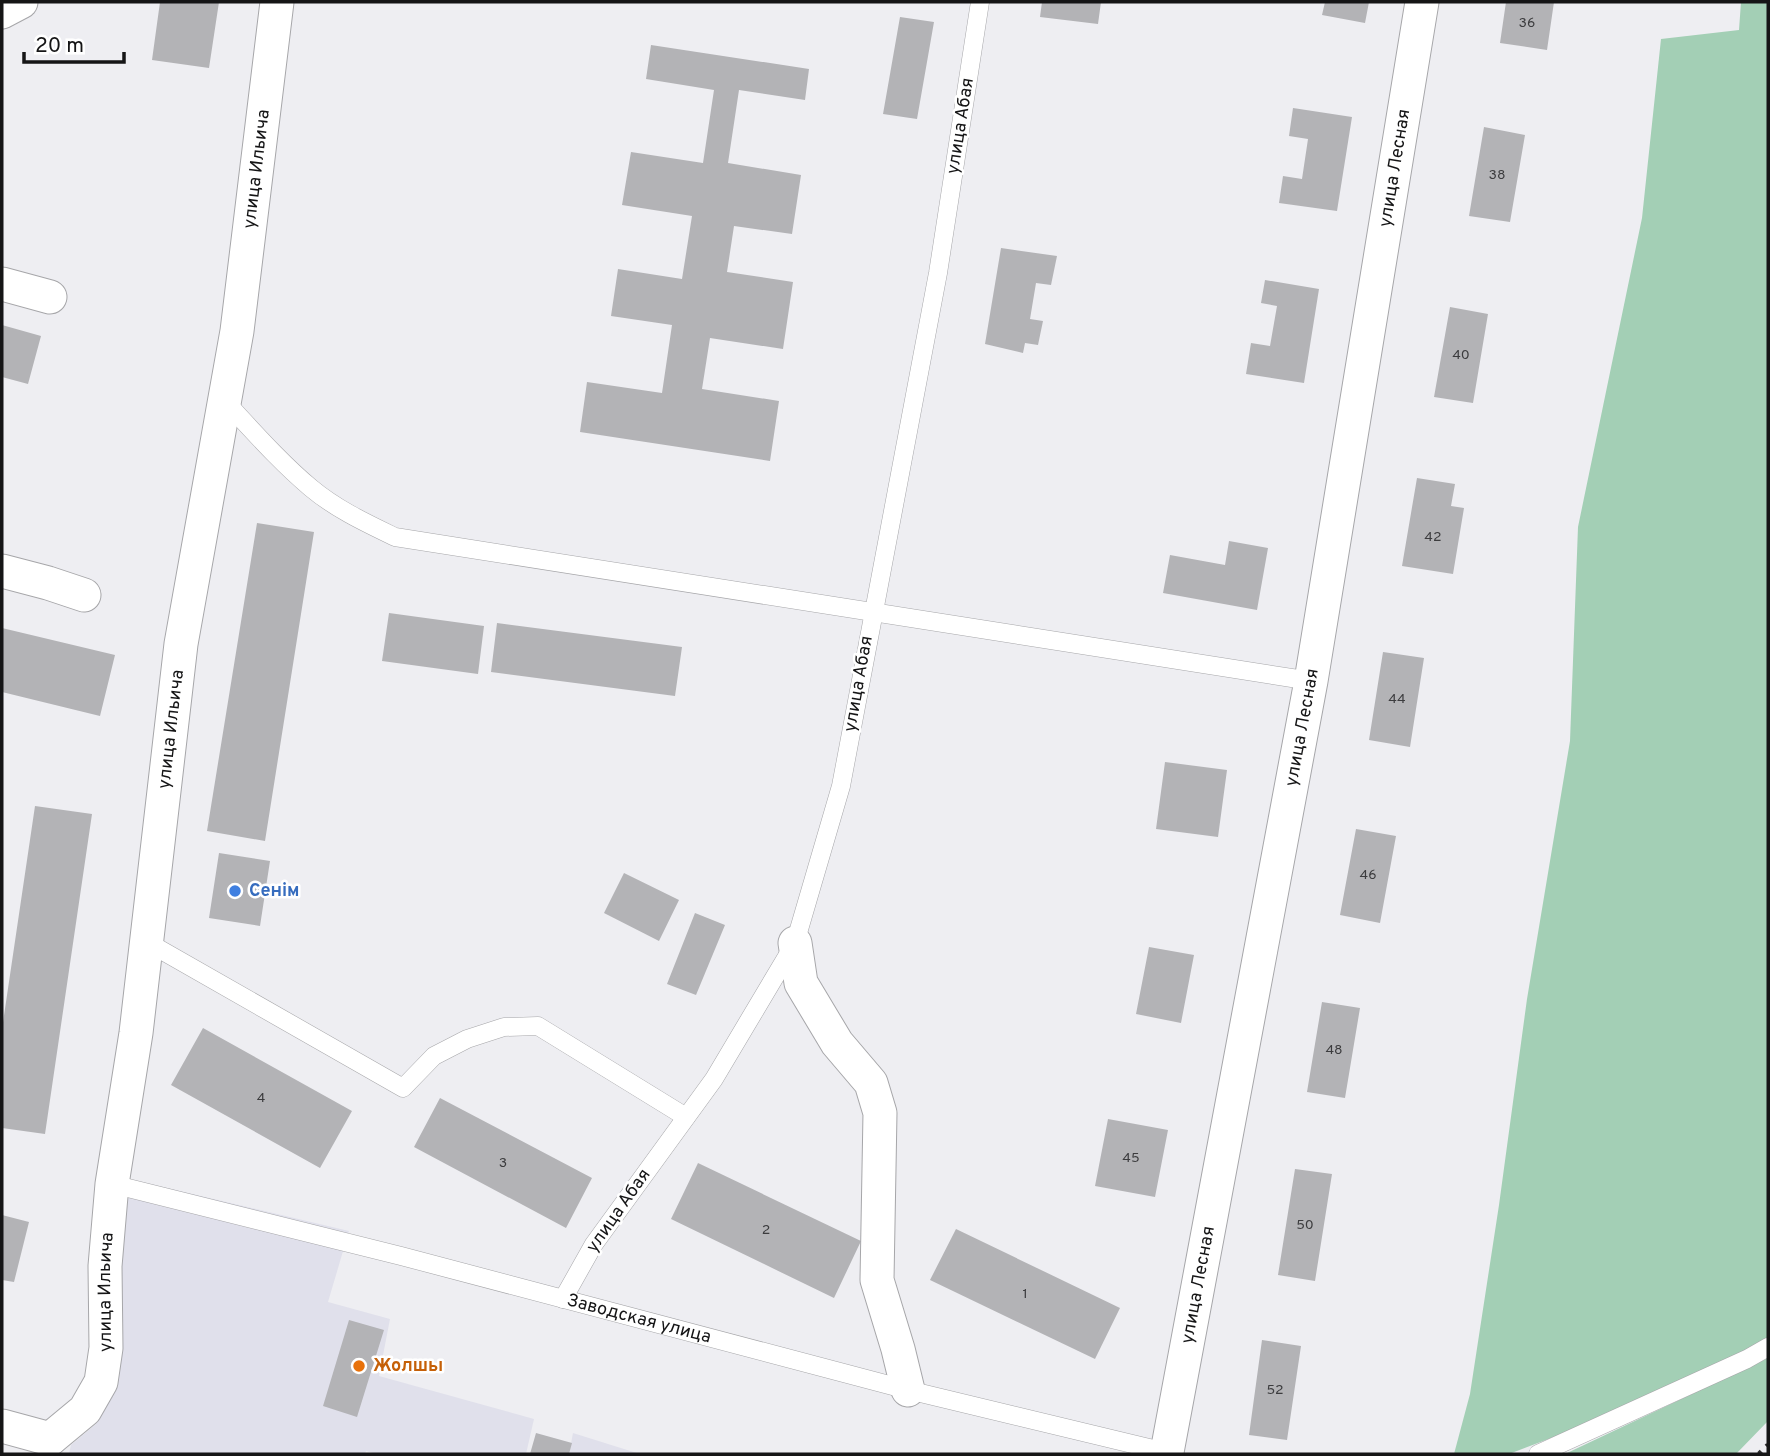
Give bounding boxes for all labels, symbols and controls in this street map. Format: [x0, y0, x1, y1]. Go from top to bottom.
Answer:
house number: 36 [1519, 15, 1535, 32]
scale bar [24, 21, 124, 65]
text: 20 m [35, 33, 84, 60]
street label: улица Абая [942, 76, 980, 176]
street label: улица Лесная [1374, 107, 1416, 229]
street label: улица Ильича [238, 108, 275, 230]
house number: 38 [1489, 167, 1505, 184]
house number: 40 [1452, 347, 1470, 364]
house number: 42 [1424, 529, 1442, 546]
street label: улица Абая [839, 634, 879, 734]
street label: улица Лесная [1280, 667, 1324, 788]
street label: улица Ильича [153, 668, 189, 790]
house number: 44 [1388, 691, 1406, 708]
house number: 46 [1359, 867, 1377, 884]
place label: Сенiм [249, 880, 300, 903]
marker: Сенiм [227, 883, 243, 899]
house number: 48 [1325, 1042, 1343, 1059]
house number: 4 [257, 1090, 265, 1107]
house number: 45 [1122, 1150, 1140, 1167]
house number: 3 [499, 1155, 507, 1172]
street label: улица Абая [582, 1165, 656, 1257]
house number: 50 [1296, 1217, 1314, 1234]
house number: 2 [762, 1222, 770, 1239]
street label: улица Лесная [1176, 1224, 1220, 1346]
street label: улица Ильича [93, 1231, 119, 1352]
house number: 1 [1022, 1286, 1028, 1303]
street label: Заводская улица [564, 1289, 714, 1349]
place label: Жолшы [373, 1355, 443, 1378]
marker: Жолшы [351, 1358, 367, 1374]
house number: 52 [1266, 1382, 1284, 1399]

